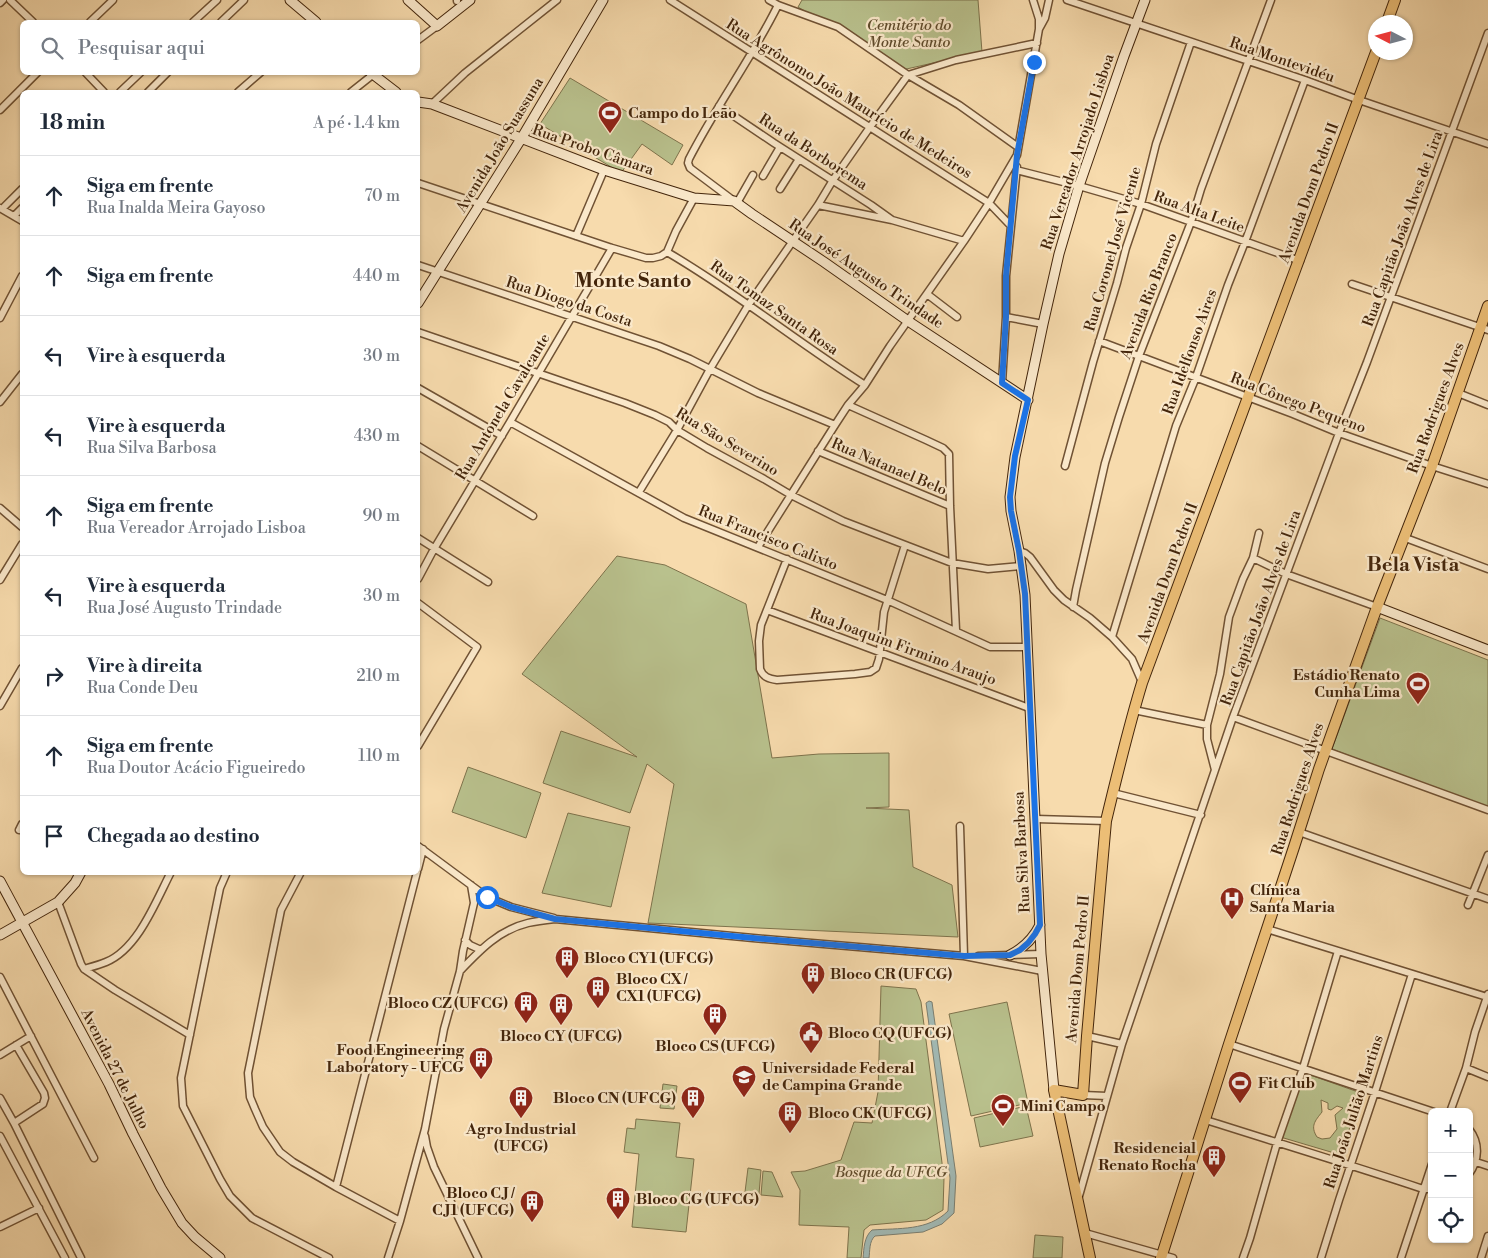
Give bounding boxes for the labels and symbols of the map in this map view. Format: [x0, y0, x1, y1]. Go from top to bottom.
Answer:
street label: Rua Agrônomo João Maurício de Medeiros [722, 15, 976, 183]
north arrow [1368, 15, 1413, 60]
park label: Cemitério do Monte Santo [867, 16, 951, 52]
street label: Rua Montevidéu [1227, 33, 1338, 87]
route end [1023, 51, 1046, 74]
street label: Rua Vereador Arrojado Lisboa [1037, 51, 1119, 252]
street label: Avenida João Suassuna [452, 74, 548, 217]
sports icon: Campo do Leão [597, 100, 623, 134]
place label: Campo do Leão [628, 104, 737, 123]
street label: Rua da Borborema [755, 110, 871, 194]
street label: Rua Probo Câmara [530, 120, 657, 180]
street label: Avenida Dom Pedro II [1274, 120, 1343, 267]
street label: Rua Capitão João Alves de Lira [1359, 128, 1447, 329]
street label: Rua Coronel José Vicente [1080, 164, 1146, 334]
street label: Rua Alta Leite [1151, 187, 1247, 237]
street label: Rua José Augusto Trindade [785, 215, 947, 333]
street label: Avenida Rio Branco [1116, 230, 1182, 363]
street label: Rua Tomaz Santa Rosa [706, 256, 842, 360]
district label: Monte Santo [574, 269, 692, 294]
street label: Rua Diogo da Costa [503, 273, 635, 332]
street label: Rua Idelfonso Aires [1158, 287, 1222, 417]
street label: Rua Antonela Cavalcante [452, 330, 554, 484]
street label: Rua Rodrigues Alves [1403, 340, 1469, 476]
street label: Rua Cônego Pequeno [1227, 368, 1369, 438]
street label: Rua São Severino [672, 404, 782, 480]
street label: Rua Natanael Belo [828, 434, 950, 500]
street label: Avenida Dom Pedro II [1133, 500, 1202, 647]
street label: Rua Francisco Calixto [695, 501, 841, 575]
street label: Rua Capitão João Alves de Lira [1217, 507, 1305, 708]
district label: Bela Vista [1367, 553, 1459, 578]
street label: Rua Joaquim Firmino Araujo [807, 604, 999, 690]
place label: Estádio Renato Cunha Lima [1293, 666, 1401, 702]
sports icon: Estádio Renato Cunha Lima [1405, 671, 1431, 705]
street label: Rua Rodrigues Alves [1268, 720, 1328, 858]
street label: Rua Silva Barbosa [1009, 790, 1035, 913]
place label: Clínica Santa Maria [1250, 881, 1336, 917]
route start [476, 886, 499, 909]
hospital icon: Clínica Santa Maria [1219, 886, 1245, 920]
street label: Avenida Dom Pedro II [1062, 894, 1094, 1045]
building icon: Bloco CY1 (UFCG) [554, 945, 580, 979]
place label: Bloco CY1 (UFCG) [584, 949, 714, 968]
building icon: Bloco CR (UFCG) [800, 961, 826, 995]
place label: Bloco CR (UFCG) [830, 965, 953, 984]
place label: Bloco CX / CX1 (UFCG) [616, 970, 701, 1006]
building icon: Bloco CX / CX1 (UFCG) [585, 975, 611, 1009]
building icon: Bloco CZ (UFCG) [513, 990, 539, 1024]
building icon: Bloco CY (UFCG) [548, 992, 574, 1026]
place label: Bloco CZ (UFCG) [387, 994, 508, 1013]
building icon: Bloco CS (UFCG) [702, 1002, 728, 1036]
street label: Avenida 27 de Julho [76, 1005, 154, 1132]
public building icon: Bloco CQ (UFCG) [798, 1020, 824, 1054]
place label: Bloco CQ (UFCG) [828, 1024, 952, 1043]
place label: Bloco CY (UFCG) [500, 1027, 622, 1046]
street label: Rua João Julião Martins [1320, 1033, 1388, 1191]
place label: Bloco CS (UFCG) [655, 1037, 775, 1056]
place label: Food Engineering Laboratory - UFCG [327, 1041, 465, 1077]
building icon: Food Engineering Laboratory - UFCG [468, 1046, 494, 1080]
place label: Universidade Federal de Campina Grande [762, 1059, 915, 1095]
school or university icon: Universidade Federal de Campina Grande [731, 1064, 757, 1098]
sports icon: Fit Club [1227, 1070, 1253, 1104]
place label: Fit Club [1258, 1074, 1315, 1093]
building icon: Agro Industrial (UFCG) [508, 1085, 534, 1119]
building icon: Bloco CN (UFCG) [680, 1085, 706, 1119]
place label: Bloco CN (UFCG) [553, 1089, 676, 1108]
sports icon: Mini Campo [990, 1093, 1016, 1127]
place label: Mini Campo [1020, 1097, 1106, 1116]
building icon: Bloco CK (UFCG) [777, 1100, 803, 1134]
place label: Bloco CK (UFCG) [808, 1104, 932, 1123]
place label: Agro Industrial (UFCG) [465, 1120, 576, 1156]
place label: Residencial Renato Rocha [1098, 1139, 1197, 1175]
building icon: Residencial Renato Rocha [1201, 1144, 1227, 1178]
park label: Bosque da UFCG [834, 1163, 948, 1182]
place label: Bloco CJ / CJ1 (UFCG) [432, 1184, 515, 1220]
building icon: Bloco CG (UFCG) [605, 1186, 631, 1220]
building icon: Bloco CJ / CJ1 (UFCG) [519, 1189, 545, 1223]
place label: Bloco CG (UFCG) [636, 1190, 759, 1209]

